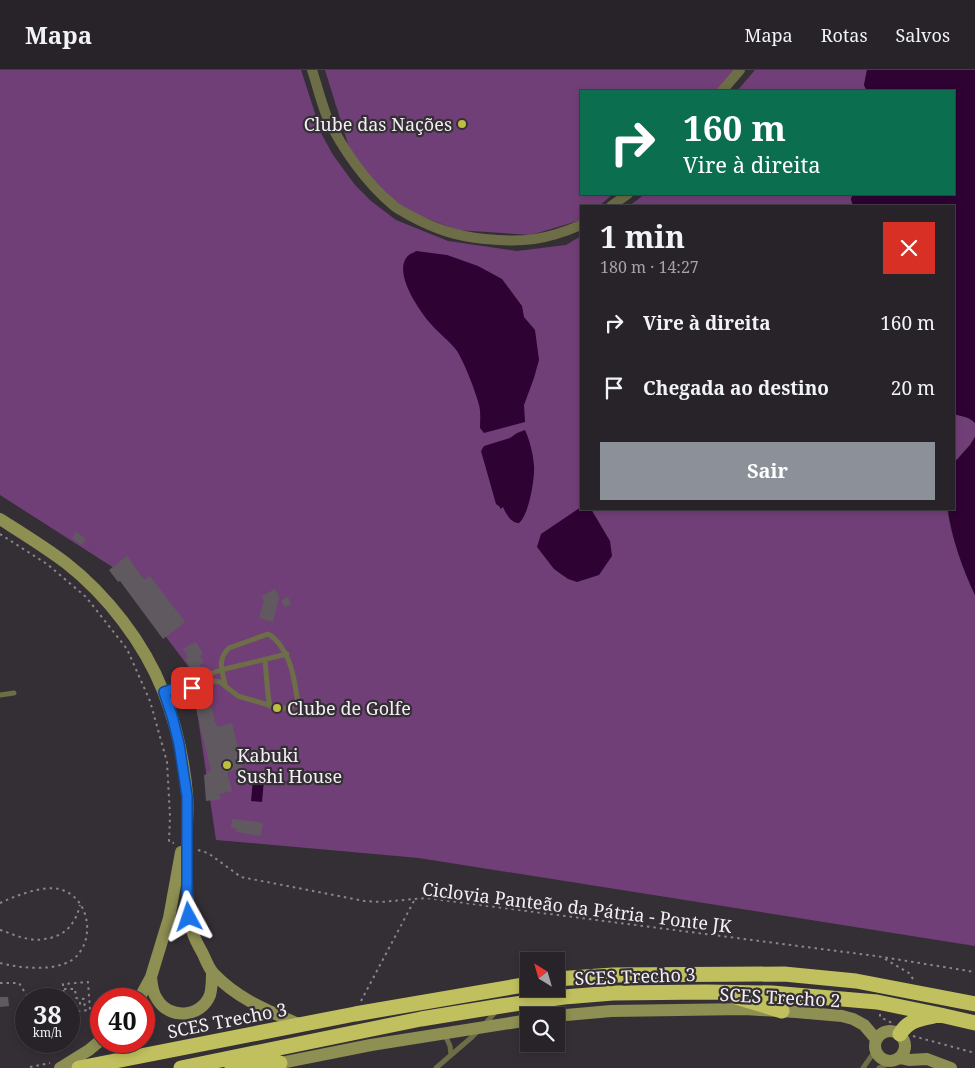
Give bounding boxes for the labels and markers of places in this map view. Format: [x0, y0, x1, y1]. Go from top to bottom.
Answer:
place label: Clube das Nações [304, 112, 452, 136]
marker: Clube das Nações [456, 118, 468, 130]
pin [171, 667, 213, 709]
place label: Clube de Golfe [287, 696, 411, 720]
marker: Clube de Golfe [271, 702, 283, 714]
place label: Kabuki Sushi House [237, 743, 342, 788]
marker: Kabuki Sushi House [221, 759, 233, 771]

